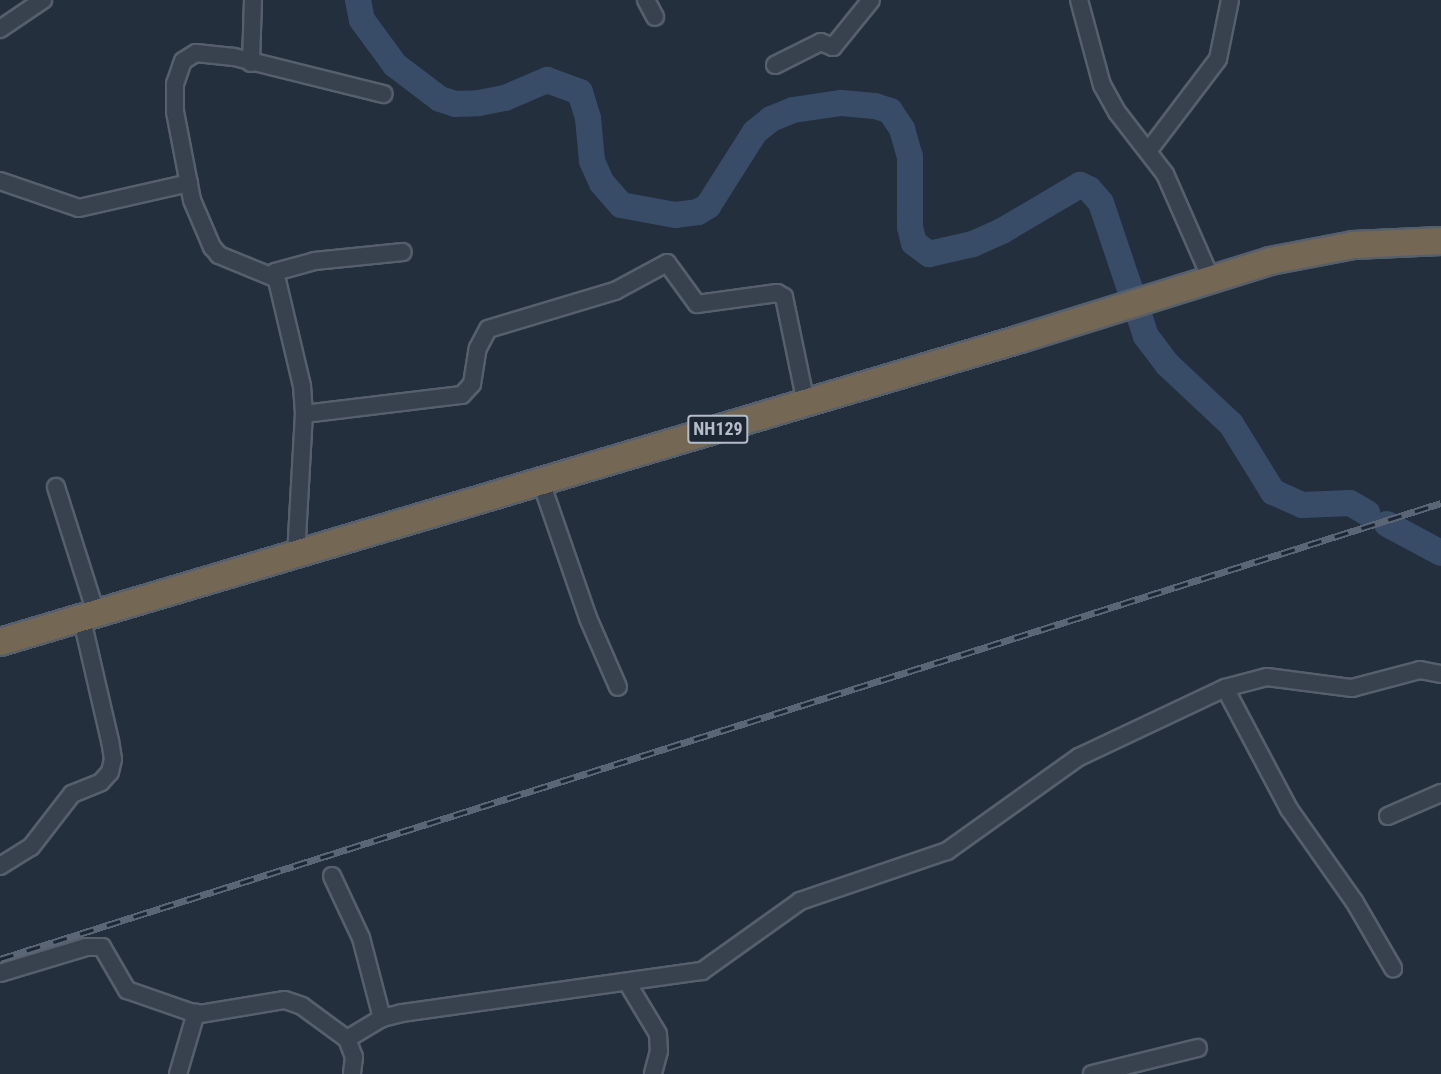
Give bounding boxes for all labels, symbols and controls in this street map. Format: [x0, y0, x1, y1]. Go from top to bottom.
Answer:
road number: NH129 [686, 414, 750, 444]

